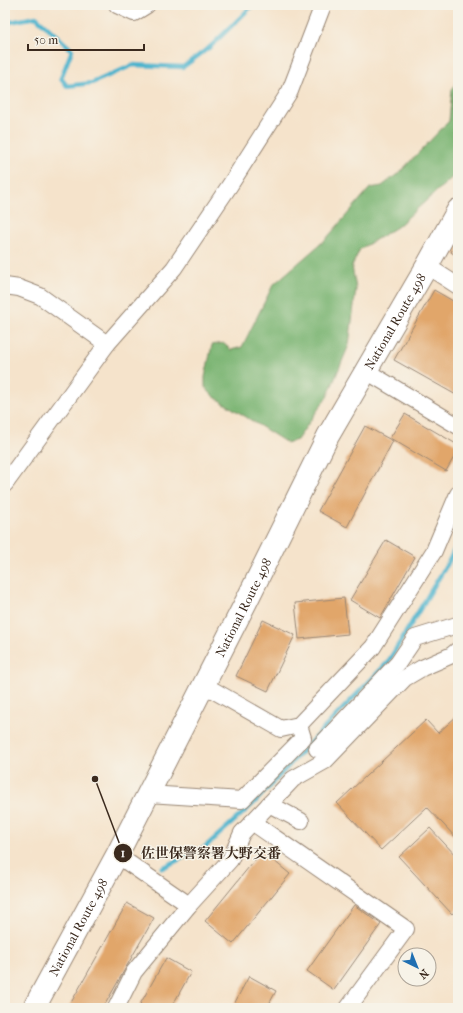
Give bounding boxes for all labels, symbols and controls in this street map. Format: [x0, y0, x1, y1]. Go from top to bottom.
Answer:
scale bar [28, 26, 144, 52]
text: 50 m [34, 33, 58, 47]
street label: National Route 498 [361, 271, 429, 372]
street label: National Route 498 [212, 555, 274, 659]
callout: 佐世保警察署大野交番 [113, 840, 289, 866]
text: 佐世保警察署大野交番 [141, 845, 281, 862]
text: 1 [121, 846, 125, 860]
street label: National Route 498 [45, 876, 110, 978]
north arrow [397, 947, 437, 987]
text: N [416, 966, 431, 982]

